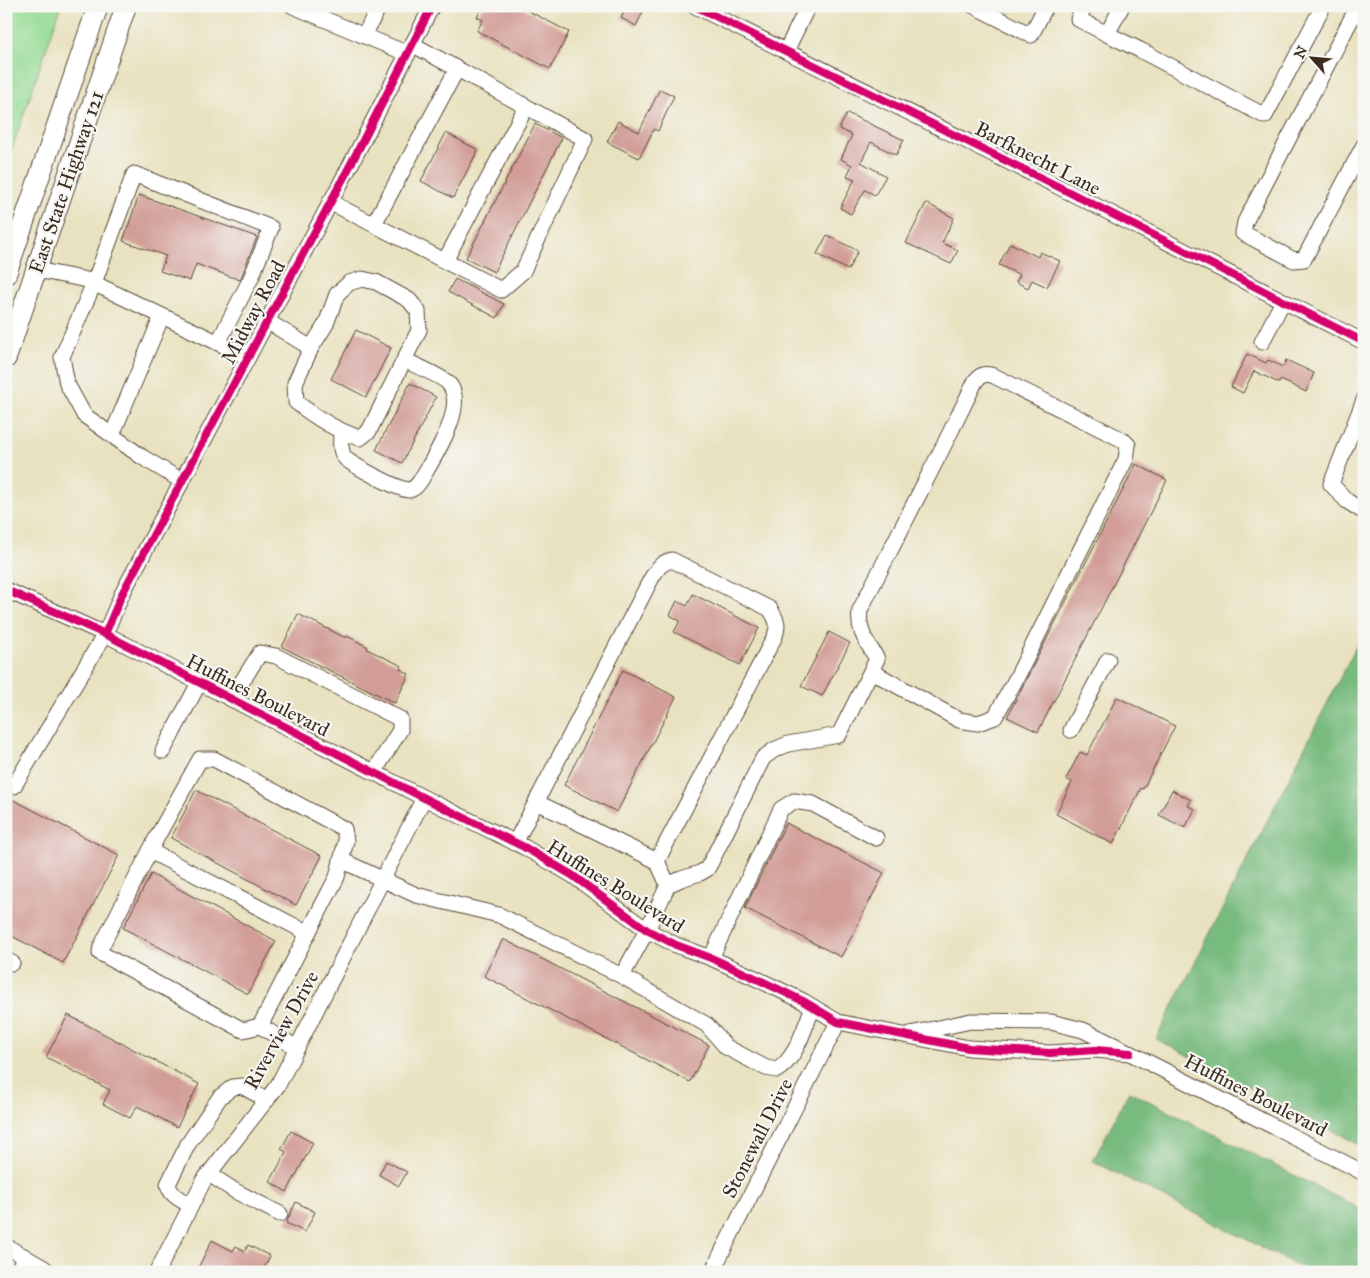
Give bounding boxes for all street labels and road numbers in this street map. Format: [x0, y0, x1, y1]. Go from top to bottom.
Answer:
street label: East State Highway 121 [23, 87, 110, 277]
street label: Barfknecht Lane [971, 116, 1105, 200]
street label: Midway Road [216, 256, 290, 368]
street label: Huffines Boulevard [182, 649, 334, 741]
street label: Huffines Boulevard [543, 834, 689, 938]
street label: Riverview Drive [239, 967, 323, 1093]
street label: Huffines Boulevard [1180, 1049, 1332, 1141]
street label: Stonewall Drive [717, 1074, 797, 1202]

